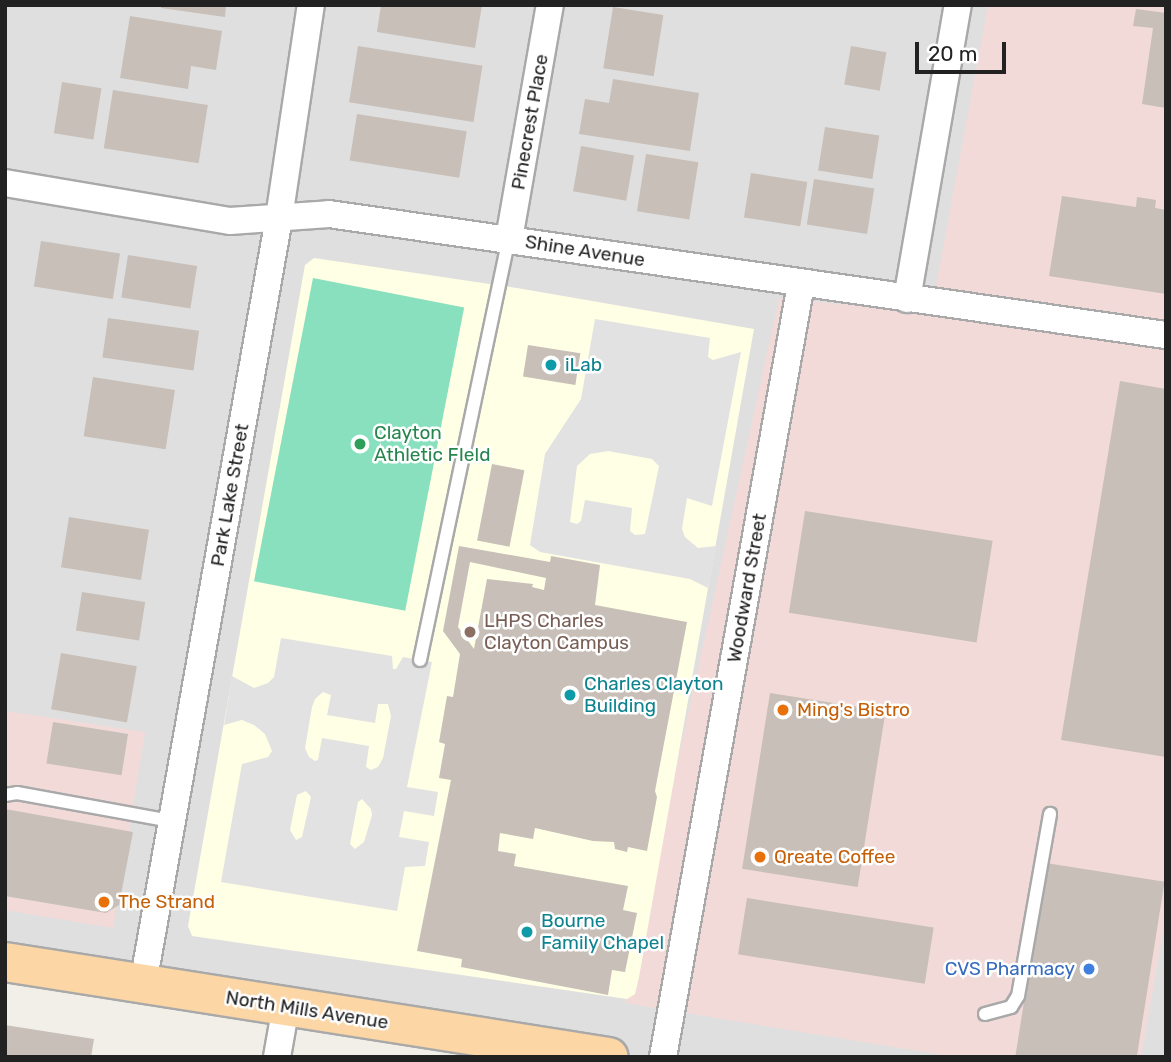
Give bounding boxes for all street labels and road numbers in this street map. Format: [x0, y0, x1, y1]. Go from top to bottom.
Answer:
street label: Pinecrest Place [507, 52, 553, 192]
street label: Shine Avenue [523, 230, 647, 272]
street label: Park Lake Street [206, 422, 254, 568]
street label: Woodward Street [723, 512, 771, 664]
street label: North Mills Avenue [224, 986, 390, 1034]

